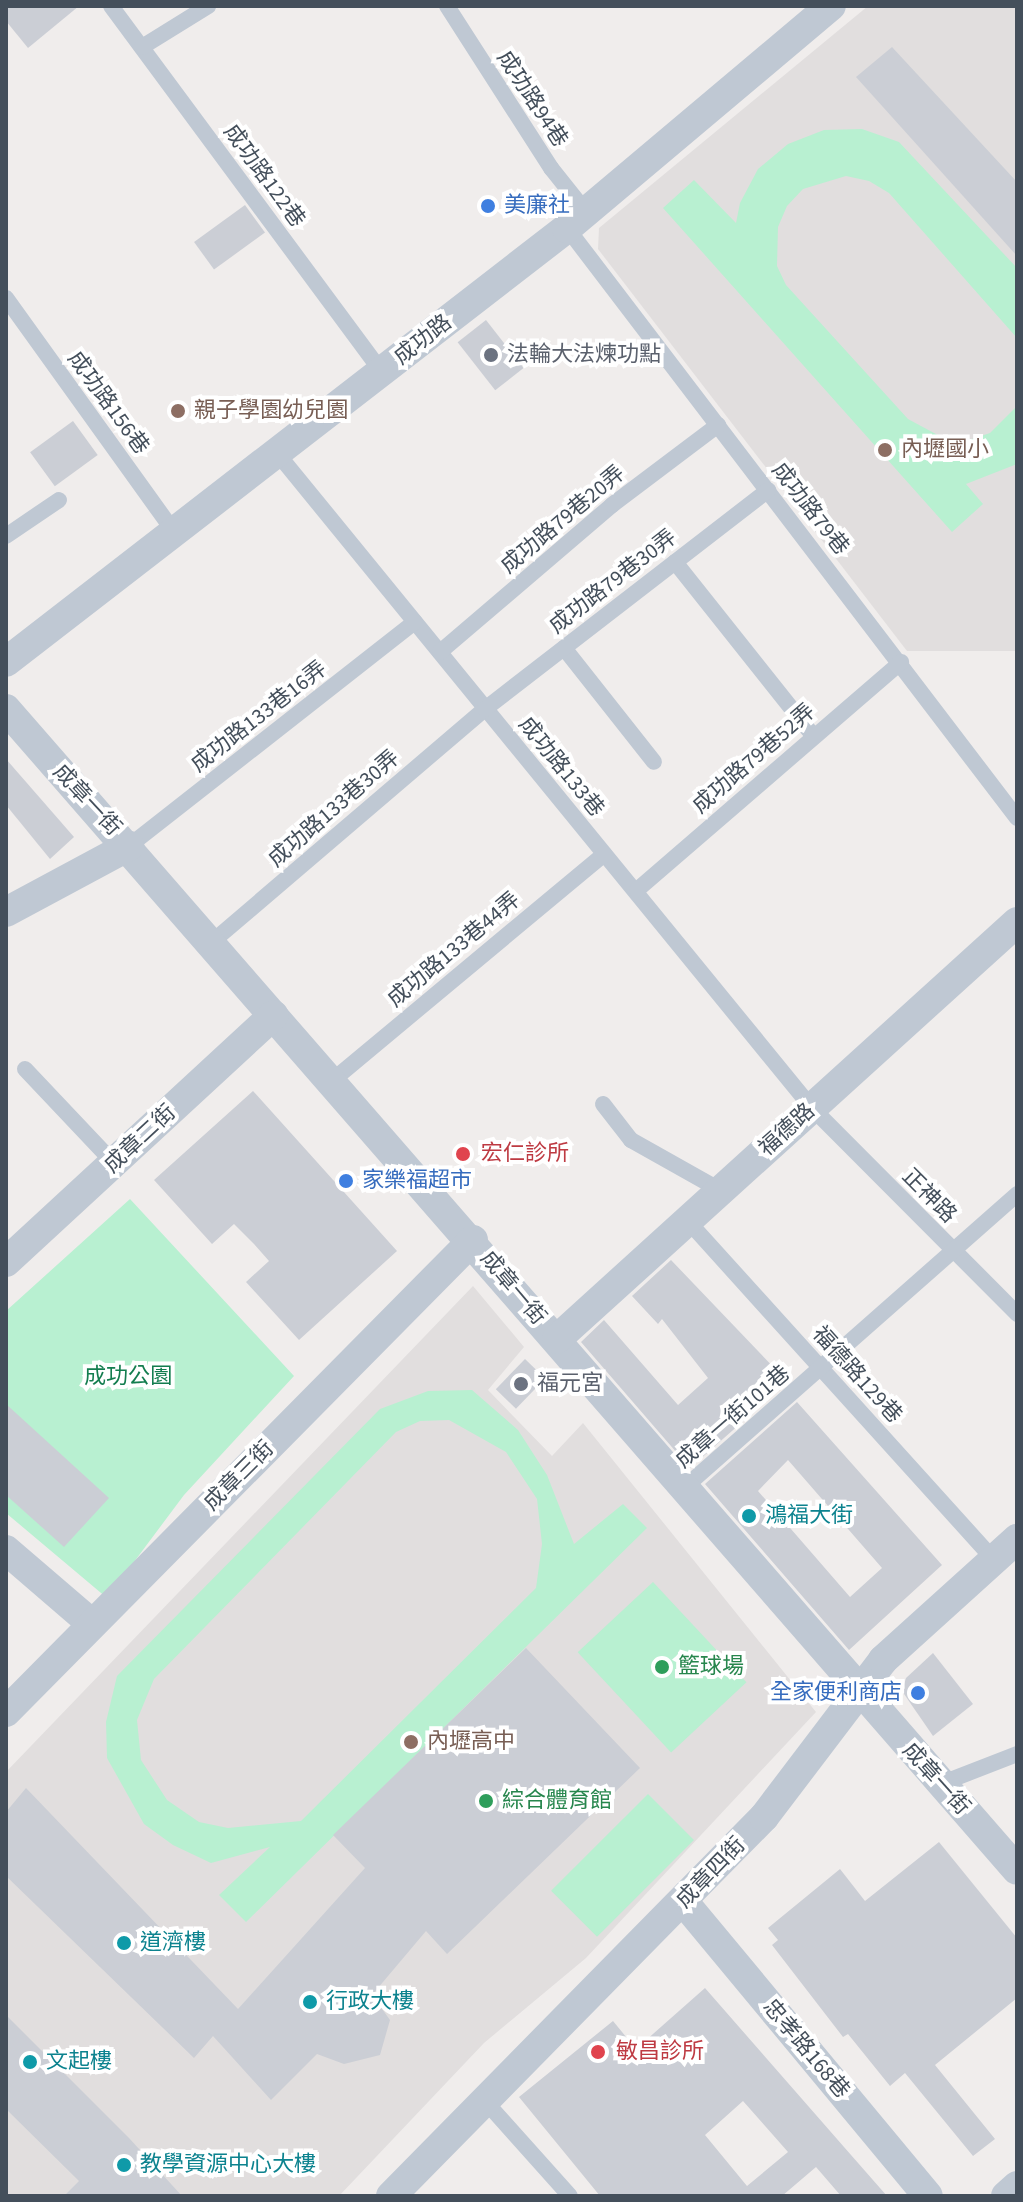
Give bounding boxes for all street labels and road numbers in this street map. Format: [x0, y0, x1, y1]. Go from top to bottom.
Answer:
street label: 成功路94巷 [491, 46, 573, 152]
street label: 成功路122巷 [218, 119, 310, 233]
street label: 成功路 [389, 309, 457, 371]
street label: 成功路156巷 [62, 346, 154, 460]
street label: 成功路79巷 [766, 458, 854, 560]
street label: 成功路79巷20弄 [496, 460, 630, 580]
street label: 成功路79巷30弄 [544, 524, 682, 640]
street label: 成功路133巷16弄 [186, 656, 332, 778]
street label: 成功路79巷52弄 [687, 699, 821, 819]
street label: 成功路133巷 [513, 712, 609, 822]
street label: 成功路133巷30弄 [263, 745, 405, 873]
street label: 成章一街 [47, 759, 127, 841]
street label: 成功路133巷44弄 [382, 887, 526, 1013]
street label: 福德路 [754, 1098, 820, 1162]
street label: 成章二街 [99, 1099, 181, 1179]
street label: 正神路 [896, 1163, 962, 1229]
street label: 成章一街 [475, 1246, 551, 1330]
street label: 福德路129巷 [807, 1321, 907, 1429]
street label: 成章一街101巷 [670, 1360, 796, 1474]
street label: 成章三街 [199, 1436, 279, 1516]
street label: 成章一街 [897, 1737, 975, 1821]
street label: 成章四街 [671, 1832, 751, 1914]
street label: 忠孝路168巷 [757, 1994, 855, 2104]

